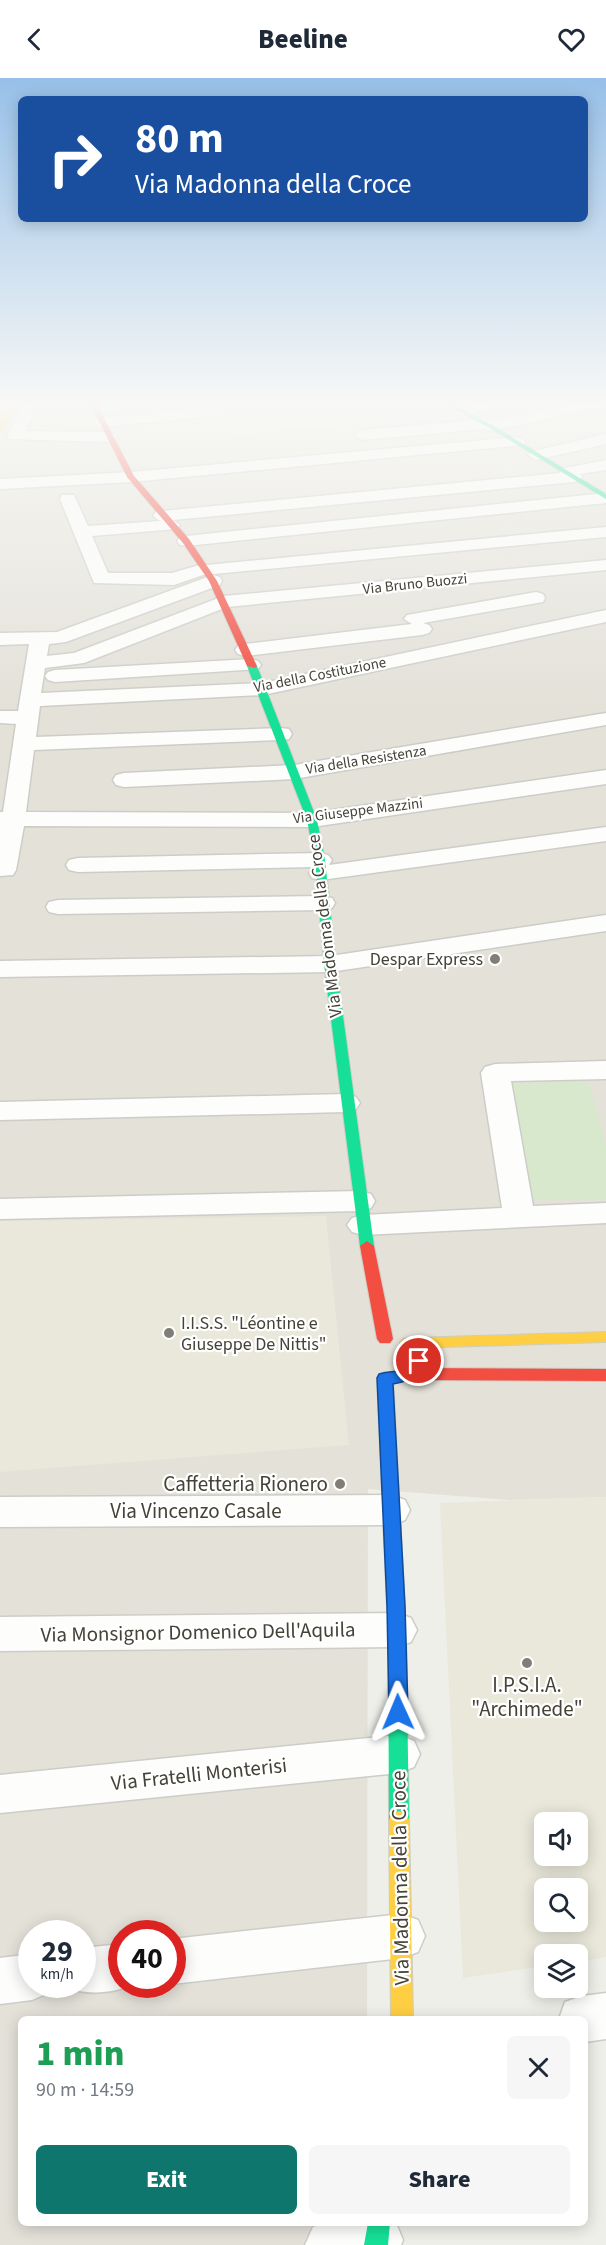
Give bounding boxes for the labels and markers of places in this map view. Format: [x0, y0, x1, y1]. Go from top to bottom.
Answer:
place label: Despar Express [370, 947, 483, 972]
marker: Despar Express [488, 952, 502, 966]
place label: I.I.S.S. "Léontine e Giuseppe De Nittis" [181, 1311, 326, 1357]
marker: I.I.S.S. "Léontine e Giuseppe De Nittis" [162, 1326, 176, 1340]
pin [393, 1335, 444, 1386]
place label: Caffetteria Rionero [163, 1469, 328, 1499]
marker: Caffetteria Rionero [333, 1477, 347, 1491]
marker: I.P.S.I.A. "Archimede" [520, 1656, 534, 1670]
place label: I.P.S.I.A. "Archimede" [471, 1670, 583, 1724]

